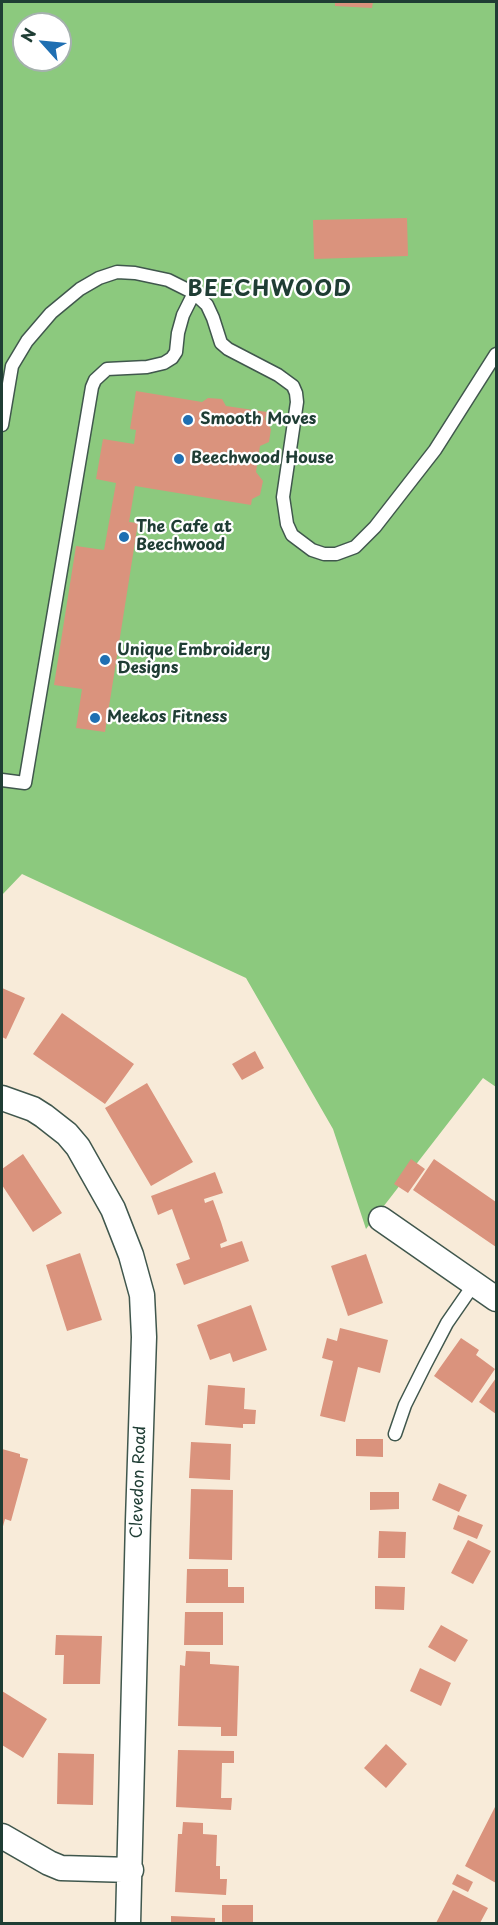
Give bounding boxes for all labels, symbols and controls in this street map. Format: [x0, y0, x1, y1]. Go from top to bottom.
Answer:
north arrow [12, 12, 72, 72]
text: N [14, 24, 41, 46]
district label: BEECHWOOD [187, 277, 353, 303]
place label: Smooth Moves [200, 410, 316, 430]
marker: Smooth Moves [181, 413, 195, 427]
place label: Beechwood House [191, 449, 334, 469]
marker: Beechwood House [172, 452, 186, 466]
place label: The Cafe at Beechwood [136, 518, 232, 556]
marker: The Cafe at Beechwood [117, 530, 131, 544]
place label: Unique Embroidery Designs [117, 641, 270, 679]
marker: Unique Embroidery Designs [98, 653, 112, 667]
place label: Meekos Fitness [107, 708, 227, 728]
marker: Meekos Fitness [88, 711, 102, 725]
street label: Clevedon Road [127, 1425, 151, 1539]

